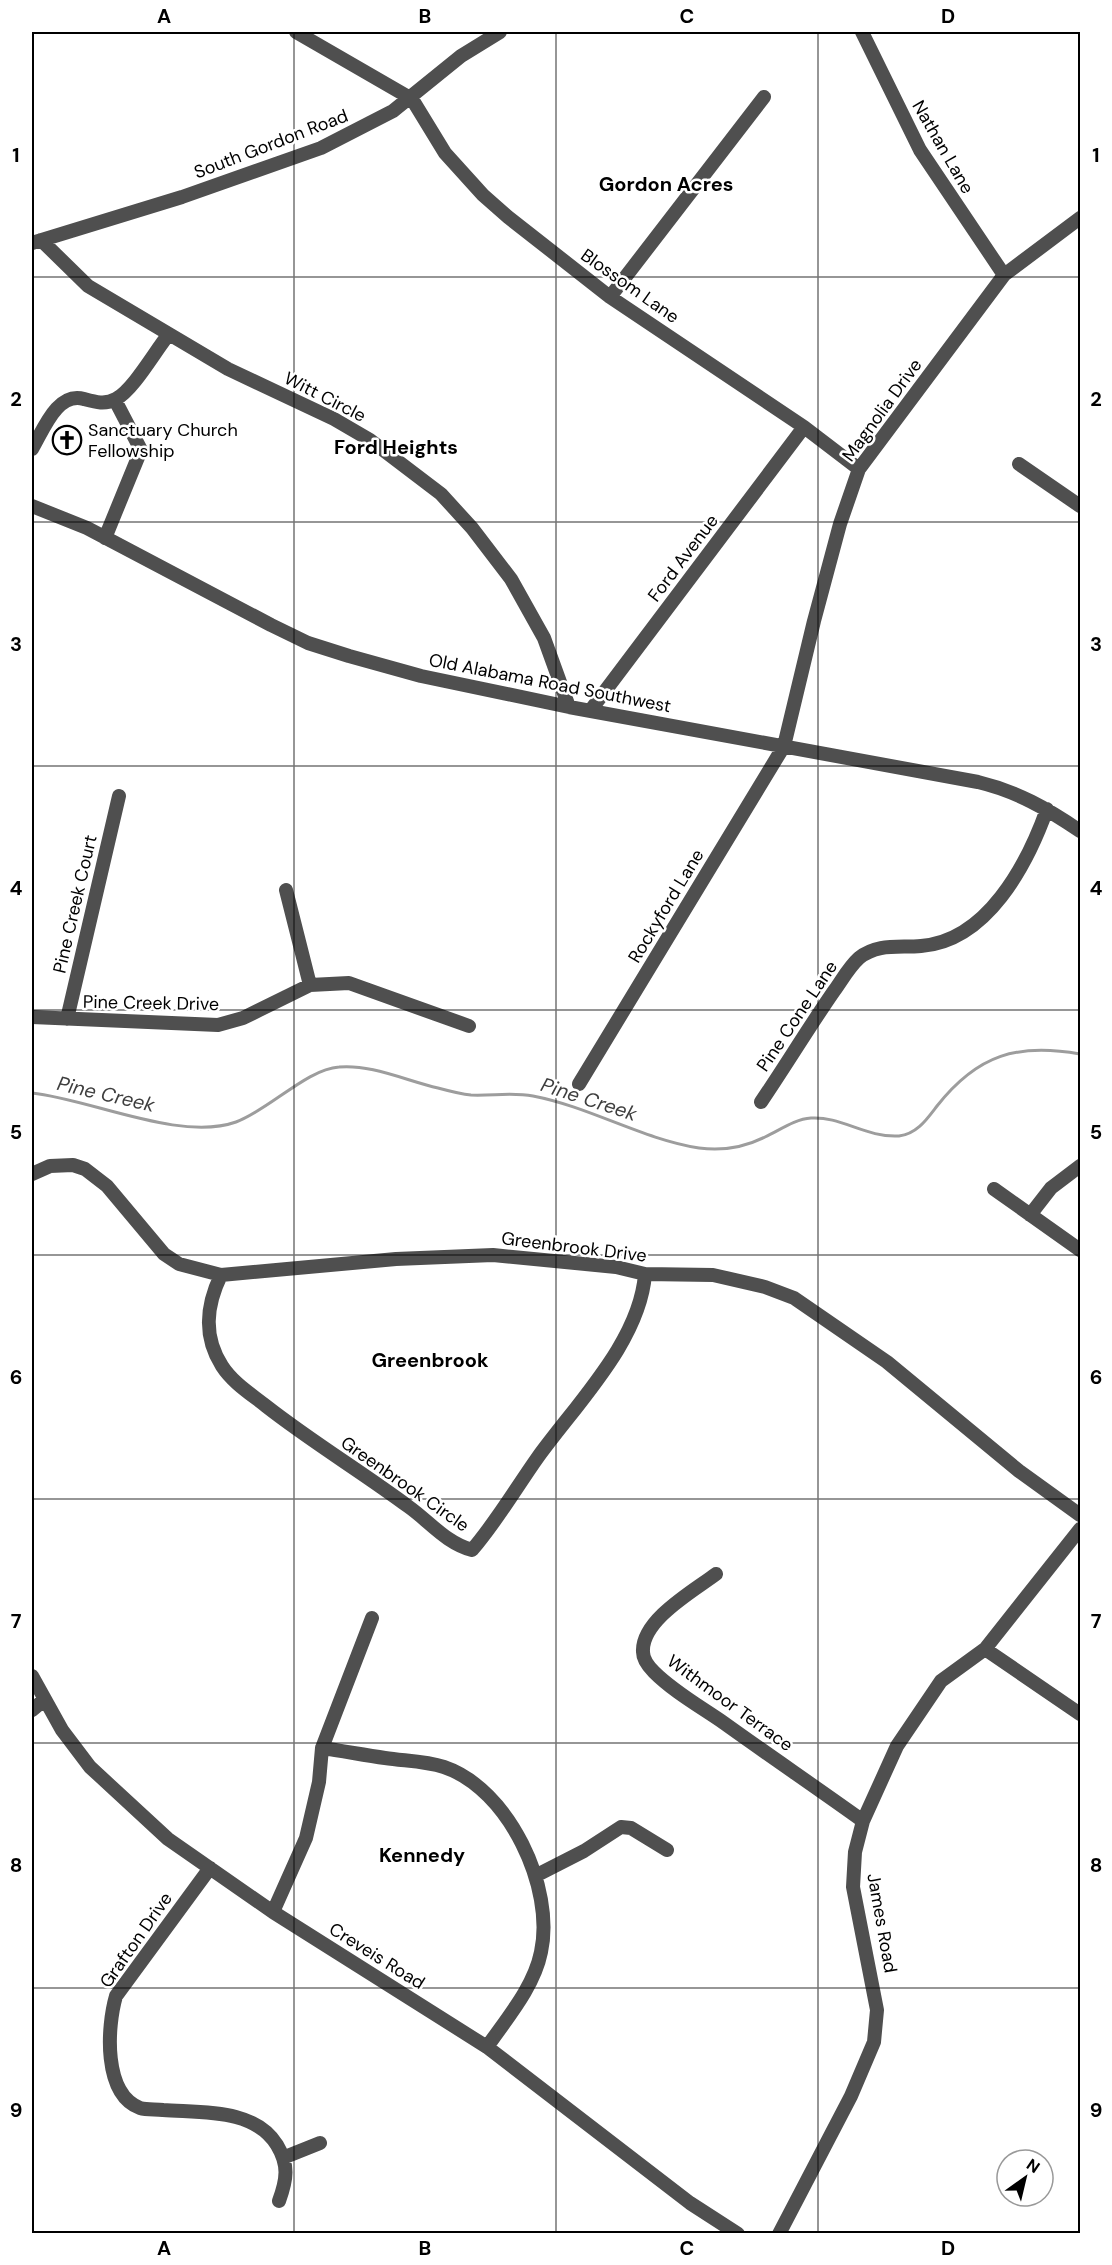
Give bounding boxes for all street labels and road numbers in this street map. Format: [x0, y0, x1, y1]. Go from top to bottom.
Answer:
street label: Nathan Lane [907, 96, 979, 198]
street label: South Gordon Road [190, 104, 352, 184]
street label: Blossom Lane [576, 243, 684, 329]
street label: Magnolia Drive [837, 354, 927, 466]
street label: Witt Circle [280, 366, 370, 428]
street label: Ford Avenue [642, 509, 724, 607]
street label: Old Alabama Road Southwest [427, 648, 673, 718]
street label: Pine Creek Court [47, 832, 103, 976]
street label: Rockyford Lane [623, 845, 709, 967]
street label: Pine Cone Lane [751, 956, 843, 1076]
street label: Pine Creek Drive [83, 990, 219, 1016]
street label: Greenbrook Drive [500, 1226, 648, 1268]
street label: Greenbrook Circle [336, 1431, 474, 1537]
street label: Withmoor Terrace [662, 1649, 798, 1757]
street label: James Road [861, 1871, 903, 1975]
street label: Grafton Drive [94, 1887, 178, 1993]
street label: Creveis Road [325, 1917, 429, 1995]

